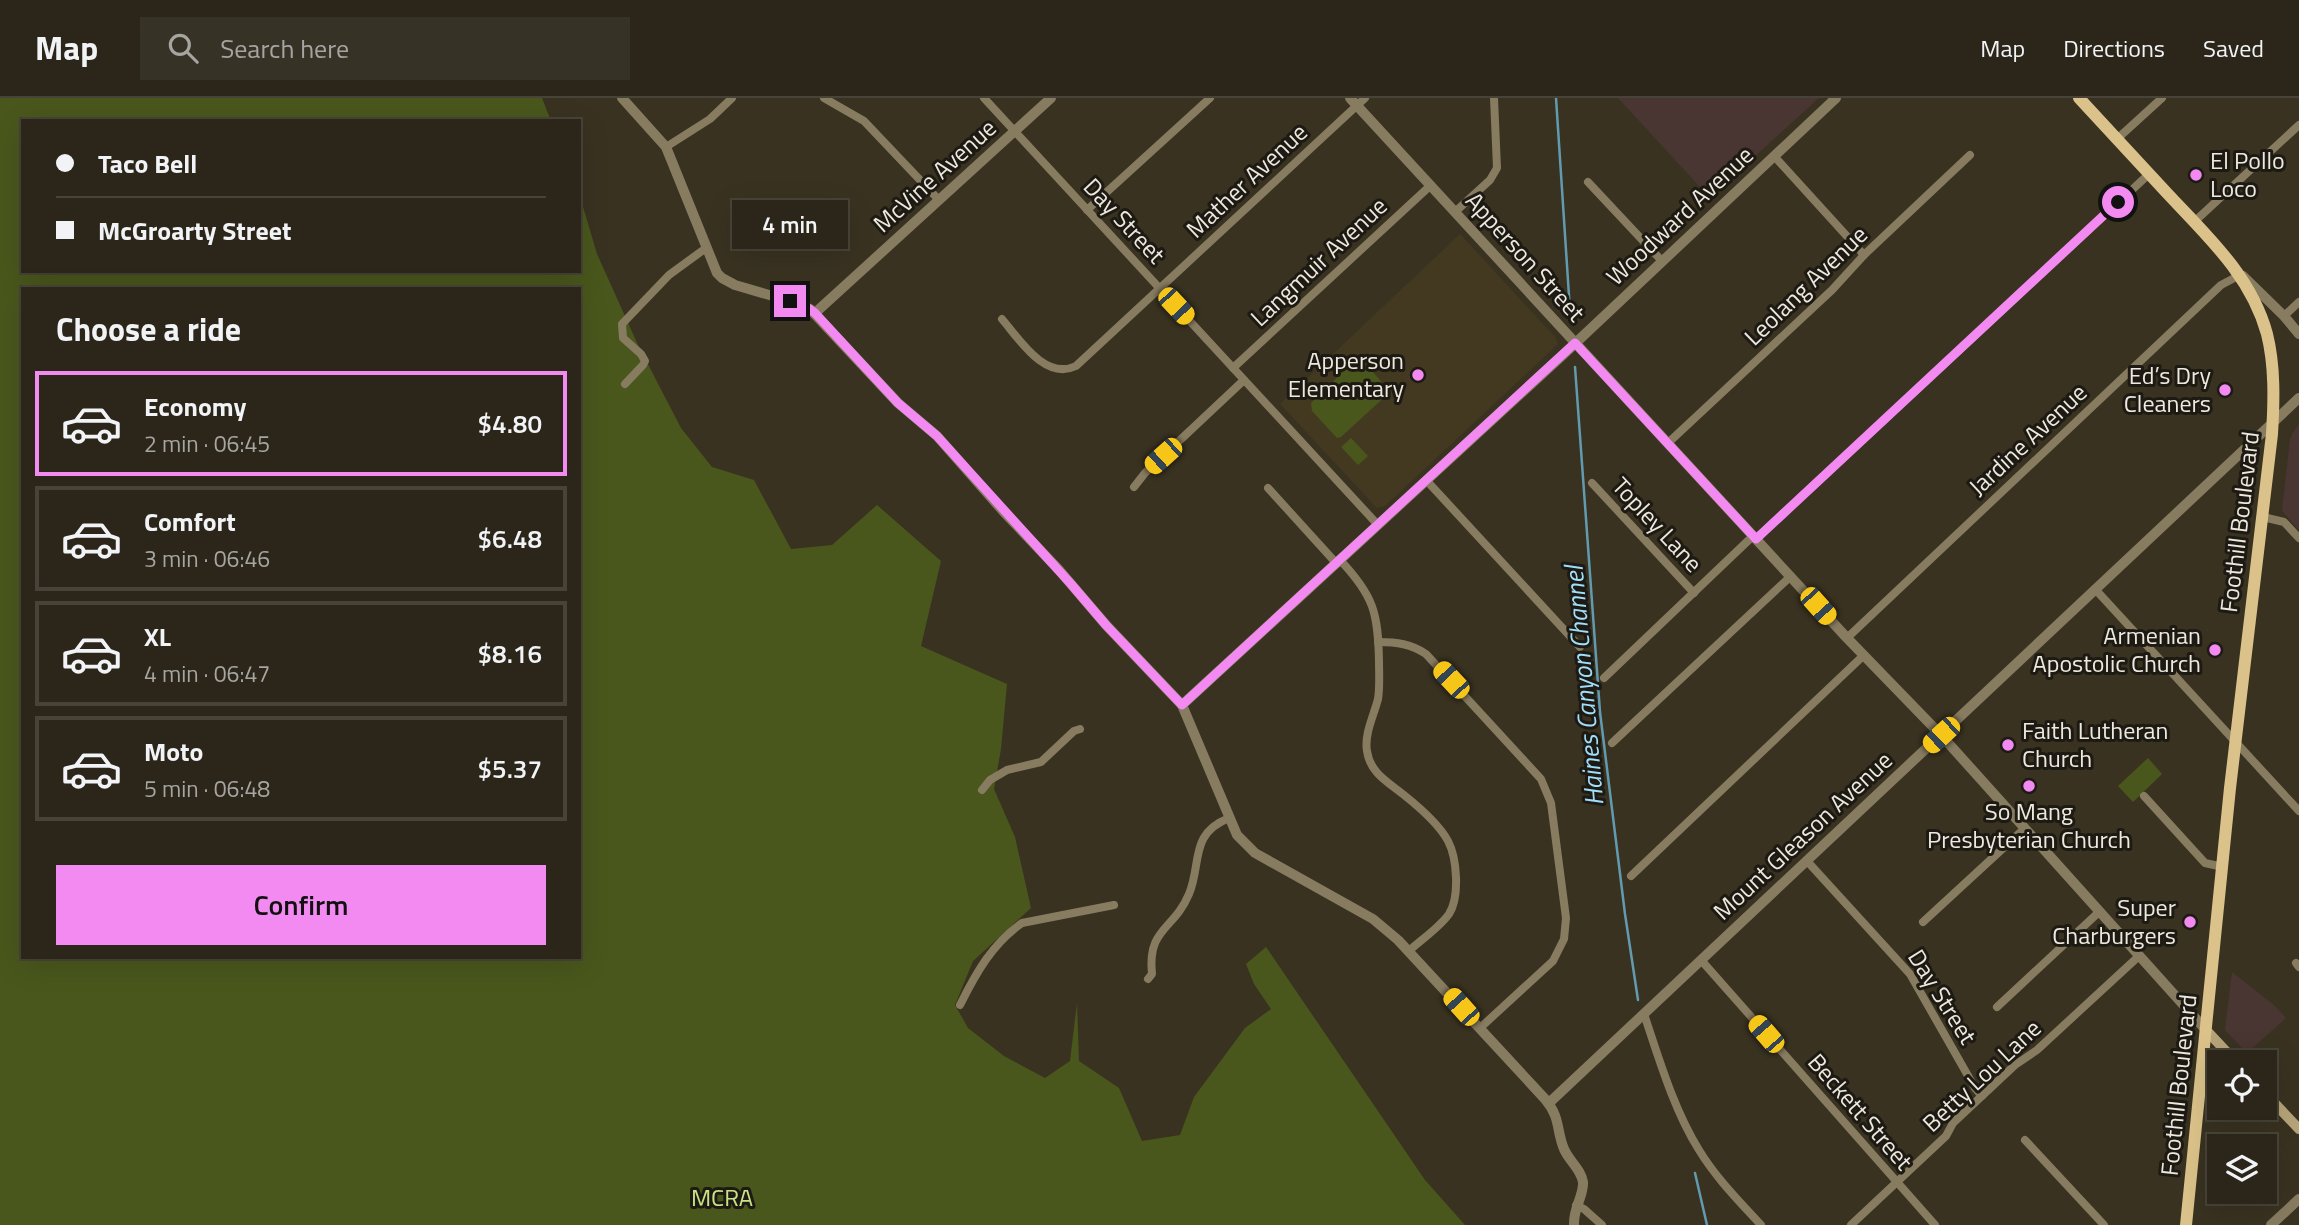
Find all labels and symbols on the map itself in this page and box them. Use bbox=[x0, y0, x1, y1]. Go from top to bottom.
street label: McVine Avenue bbox=[865, 110, 1004, 240]
street label: Mather Avenue bbox=[1178, 114, 1315, 246]
street label: Woodward Avenue bbox=[1598, 137, 1761, 293]
place label: El Pollo Loco bbox=[2210, 142, 2285, 206]
marker: El Pollo Loco bbox=[2188, 167, 2204, 183]
street label: Day Street bbox=[1075, 169, 1174, 272]
street label: Apperson Street bbox=[1458, 183, 1594, 330]
route start bbox=[2102, 186, 2134, 218]
street label: Langmuir Avenue bbox=[1242, 188, 1395, 334]
callout: 4 min bbox=[732, 200, 848, 248]
street label: Leolang Avenue bbox=[1736, 217, 1875, 354]
car bbox=[1154, 283, 1199, 329]
route end bbox=[774, 285, 806, 317]
place label: Apperson Elementary bbox=[1288, 342, 1404, 406]
place label: Ed’s Dry Cleaners bbox=[2124, 357, 2211, 421]
marker: Apperson Elementary bbox=[1410, 367, 1426, 383]
street label: Jardine Avenue bbox=[1960, 375, 2095, 504]
marker: Ed’s Dry Cleaners bbox=[2217, 382, 2233, 398]
street label: Foothill Boulevard bbox=[2210, 429, 2268, 614]
car bbox=[1141, 434, 1186, 478]
street label: Topley Lane bbox=[1604, 469, 1711, 580]
water label: Haines Canyon Channel bbox=[1553, 561, 1613, 808]
car bbox=[1797, 583, 1840, 629]
place label: Armenian Apostolic Church bbox=[2032, 617, 2201, 681]
marker: Armenian Apostolic Church bbox=[2207, 642, 2223, 658]
car bbox=[1429, 657, 1474, 703]
place label: Faith Lutheran Church bbox=[2022, 712, 2168, 776]
car bbox=[1919, 713, 1964, 757]
marker: Faith Lutheran Church bbox=[2000, 737, 2016, 753]
street label: Mount Gleason Avenue bbox=[1705, 742, 1900, 928]
marker: So Mang Presbyterian Church bbox=[2021, 778, 2037, 794]
place label: So Mang Presbyterian Church bbox=[1927, 793, 2131, 857]
place label: Super Charburgers bbox=[2052, 889, 2176, 953]
marker: Super Charburgers bbox=[2182, 914, 2198, 930]
street label: Day Street bbox=[1899, 942, 1987, 1051]
car bbox=[1440, 984, 1483, 1030]
street label: Foothill Boulevard bbox=[2151, 992, 2205, 1177]
car bbox=[1745, 1011, 1788, 1057]
street label: Betty Lou Lane bbox=[1914, 1011, 2049, 1140]
street label: Beckett Street bbox=[1800, 1045, 1922, 1178]
park label: MCRA bbox=[691, 1179, 753, 1215]

